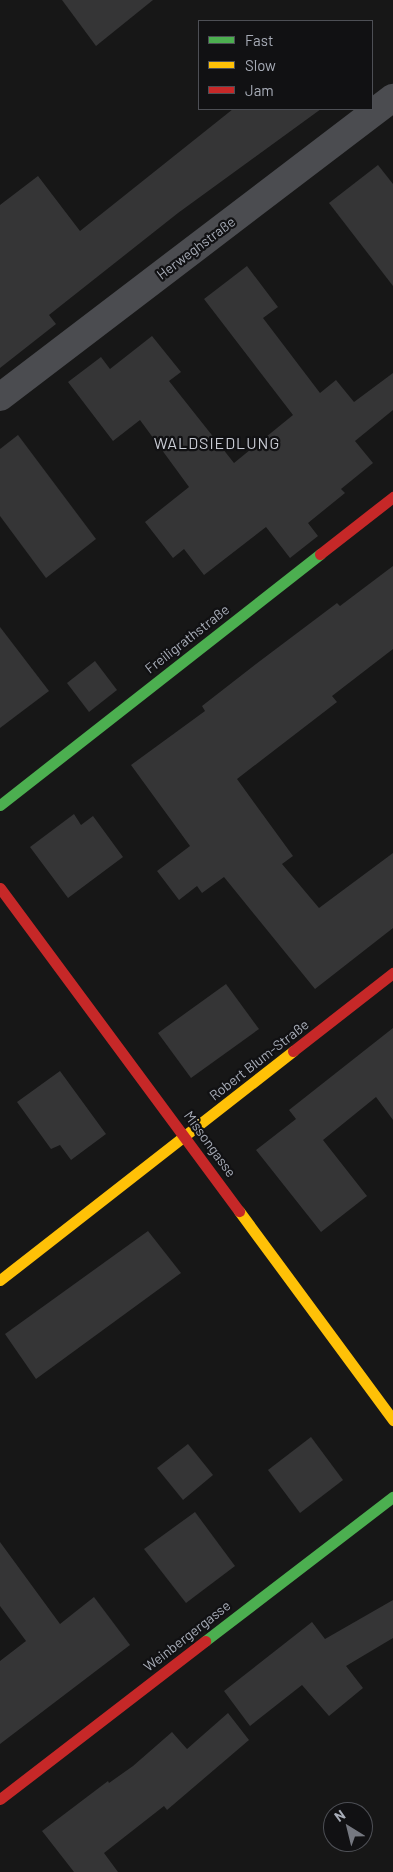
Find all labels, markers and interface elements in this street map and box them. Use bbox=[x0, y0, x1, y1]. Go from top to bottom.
legend bbox=[198, 20, 373, 110]
text: Fast bbox=[245, 31, 273, 49]
text: Slow bbox=[245, 56, 276, 74]
text: Jam bbox=[245, 81, 274, 99]
street label: Herweghstraße bbox=[154, 213, 238, 283]
district label: WALDSIEDLUNG bbox=[152, 433, 282, 453]
street label: Freiligrathstraße bbox=[142, 601, 232, 677]
street label: Robert Blum-Straße bbox=[206, 1016, 312, 1104]
street label: Missongasse bbox=[180, 1108, 240, 1180]
street label: Weinbergergasse bbox=[140, 1597, 234, 1675]
north arrow bbox=[323, 1802, 373, 1852]
text: N bbox=[331, 1806, 348, 1825]

